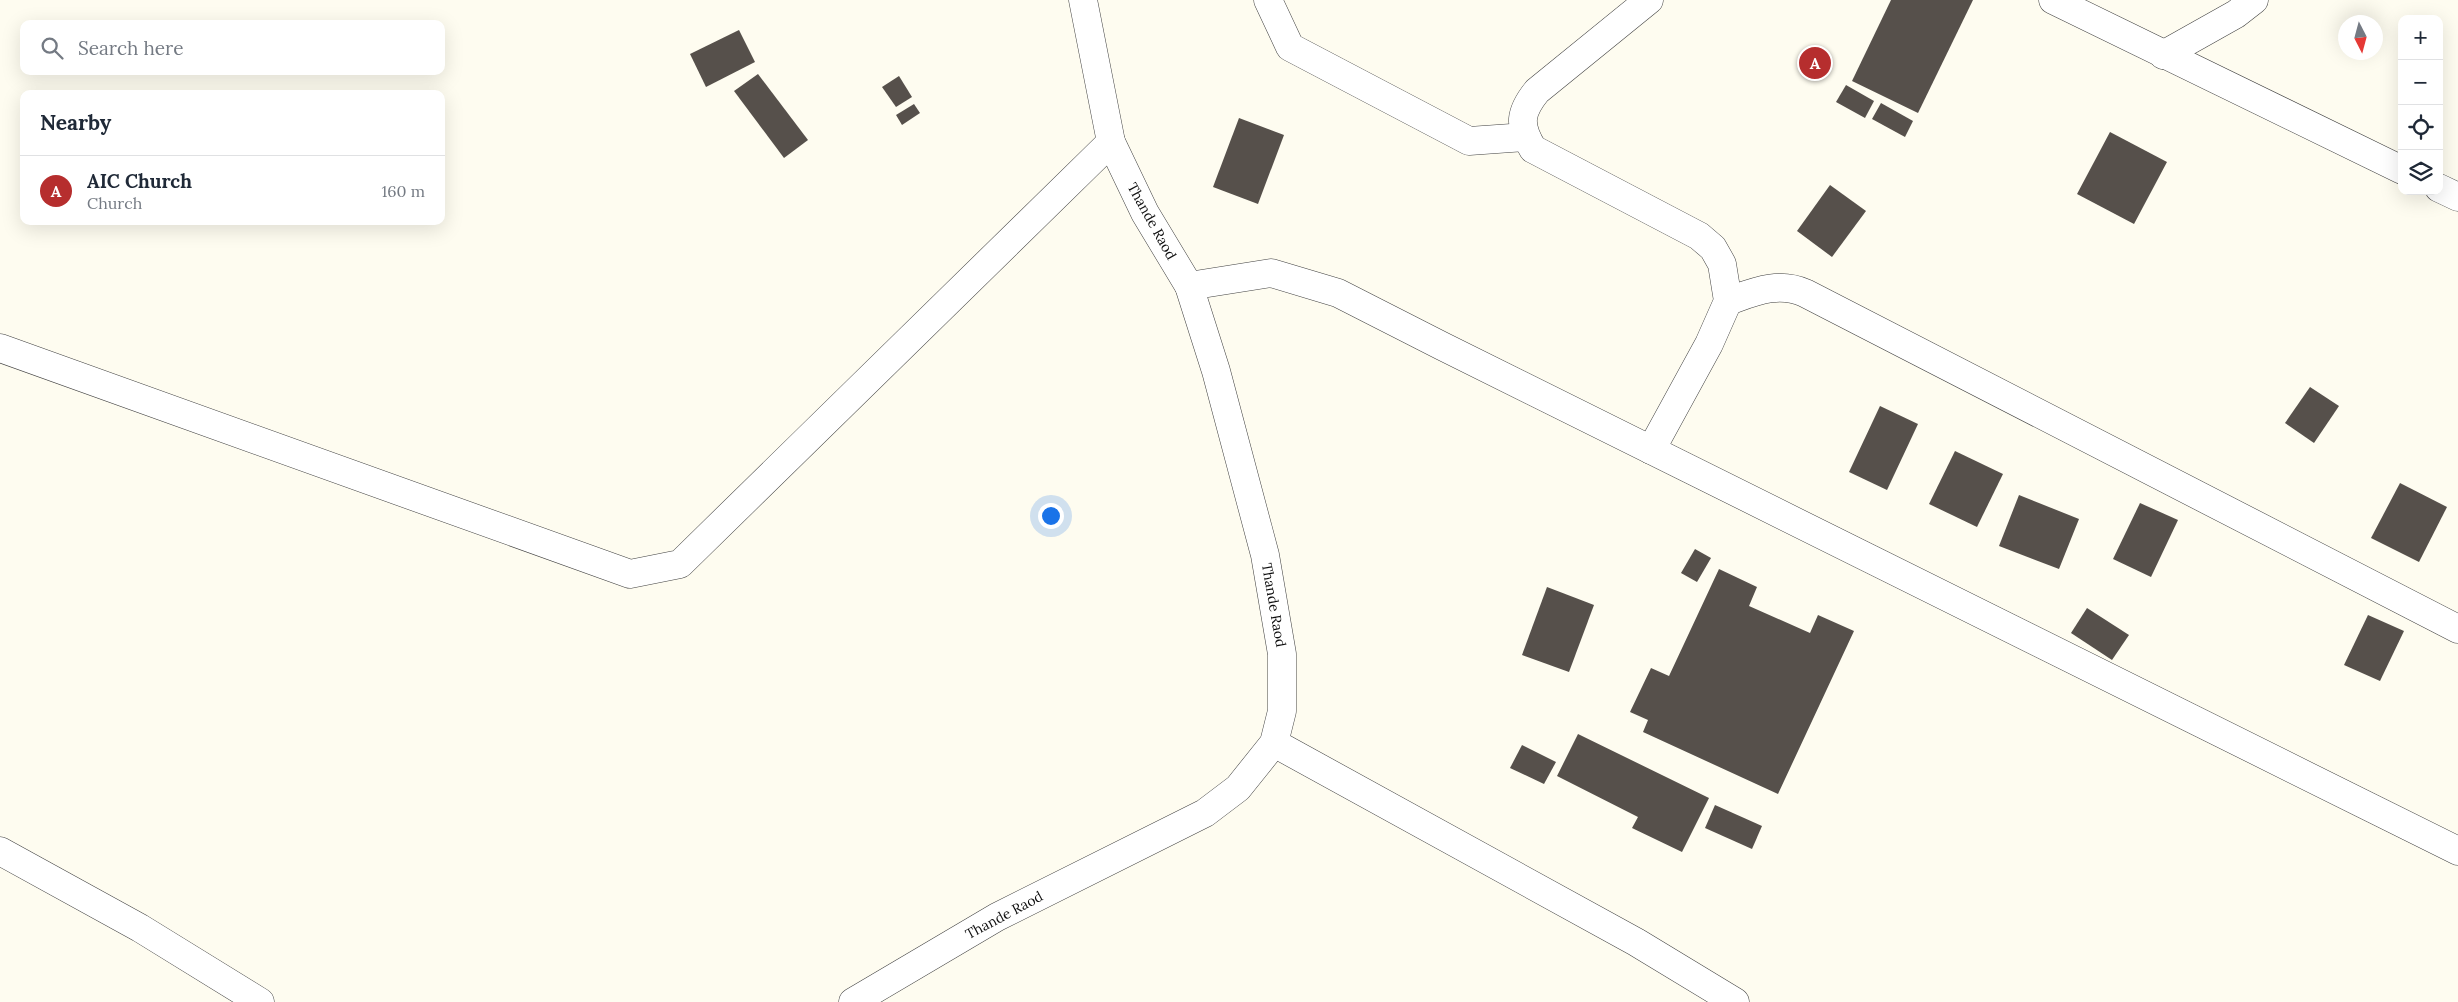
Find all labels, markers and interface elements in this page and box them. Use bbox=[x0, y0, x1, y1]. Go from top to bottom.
north arrow bbox=[2338, 15, 2383, 60]
map controls bbox=[2398, 15, 2443, 195]
button: + bbox=[2398, 15, 2443, 60]
search box bbox=[20, 20, 445, 75]
icon: search bbox=[38, 34, 66, 62]
text: Search here bbox=[78, 36, 184, 60]
pin: A bbox=[1799, 44, 1831, 82]
button: − bbox=[2398, 60, 2443, 105]
button: locate bbox=[2398, 105, 2443, 150]
text: Nearby bbox=[40, 109, 111, 136]
button: layers bbox=[2398, 150, 2443, 195]
text: AIC Church bbox=[87, 169, 192, 193]
street label: Thande Raod bbox=[1123, 179, 1181, 263]
text: A bbox=[51, 181, 61, 201]
text: 160 m bbox=[381, 181, 425, 201]
text: Church bbox=[87, 193, 142, 213]
your location bbox=[1038, 503, 1064, 529]
street label: Thande Raod bbox=[1258, 561, 1290, 649]
street label: Thande Raod bbox=[962, 887, 1046, 943]

